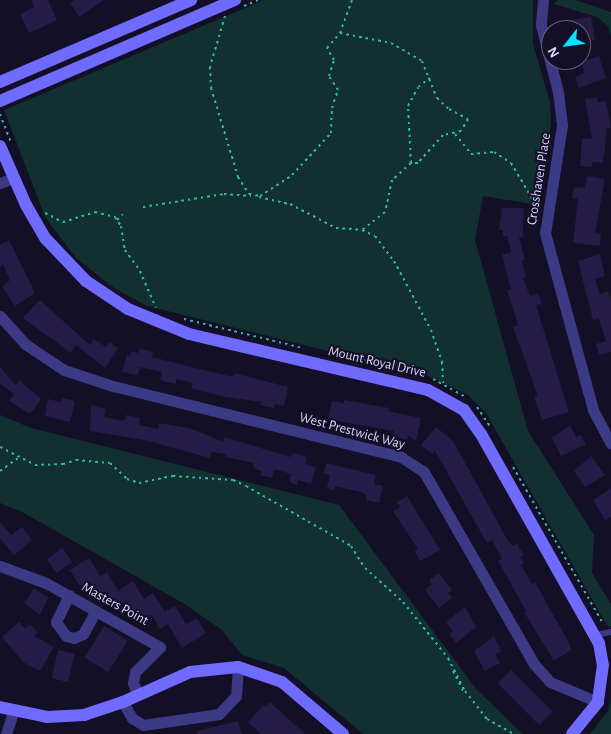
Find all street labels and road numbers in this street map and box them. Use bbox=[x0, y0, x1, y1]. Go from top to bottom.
street label: Crosshaven Place bbox=[523, 132, 555, 226]
street label: Mount Royal Drive bbox=[327, 343, 427, 381]
street label: West Prestwick Way bbox=[297, 409, 407, 453]
street label: Masters Point bbox=[79, 579, 151, 629]

